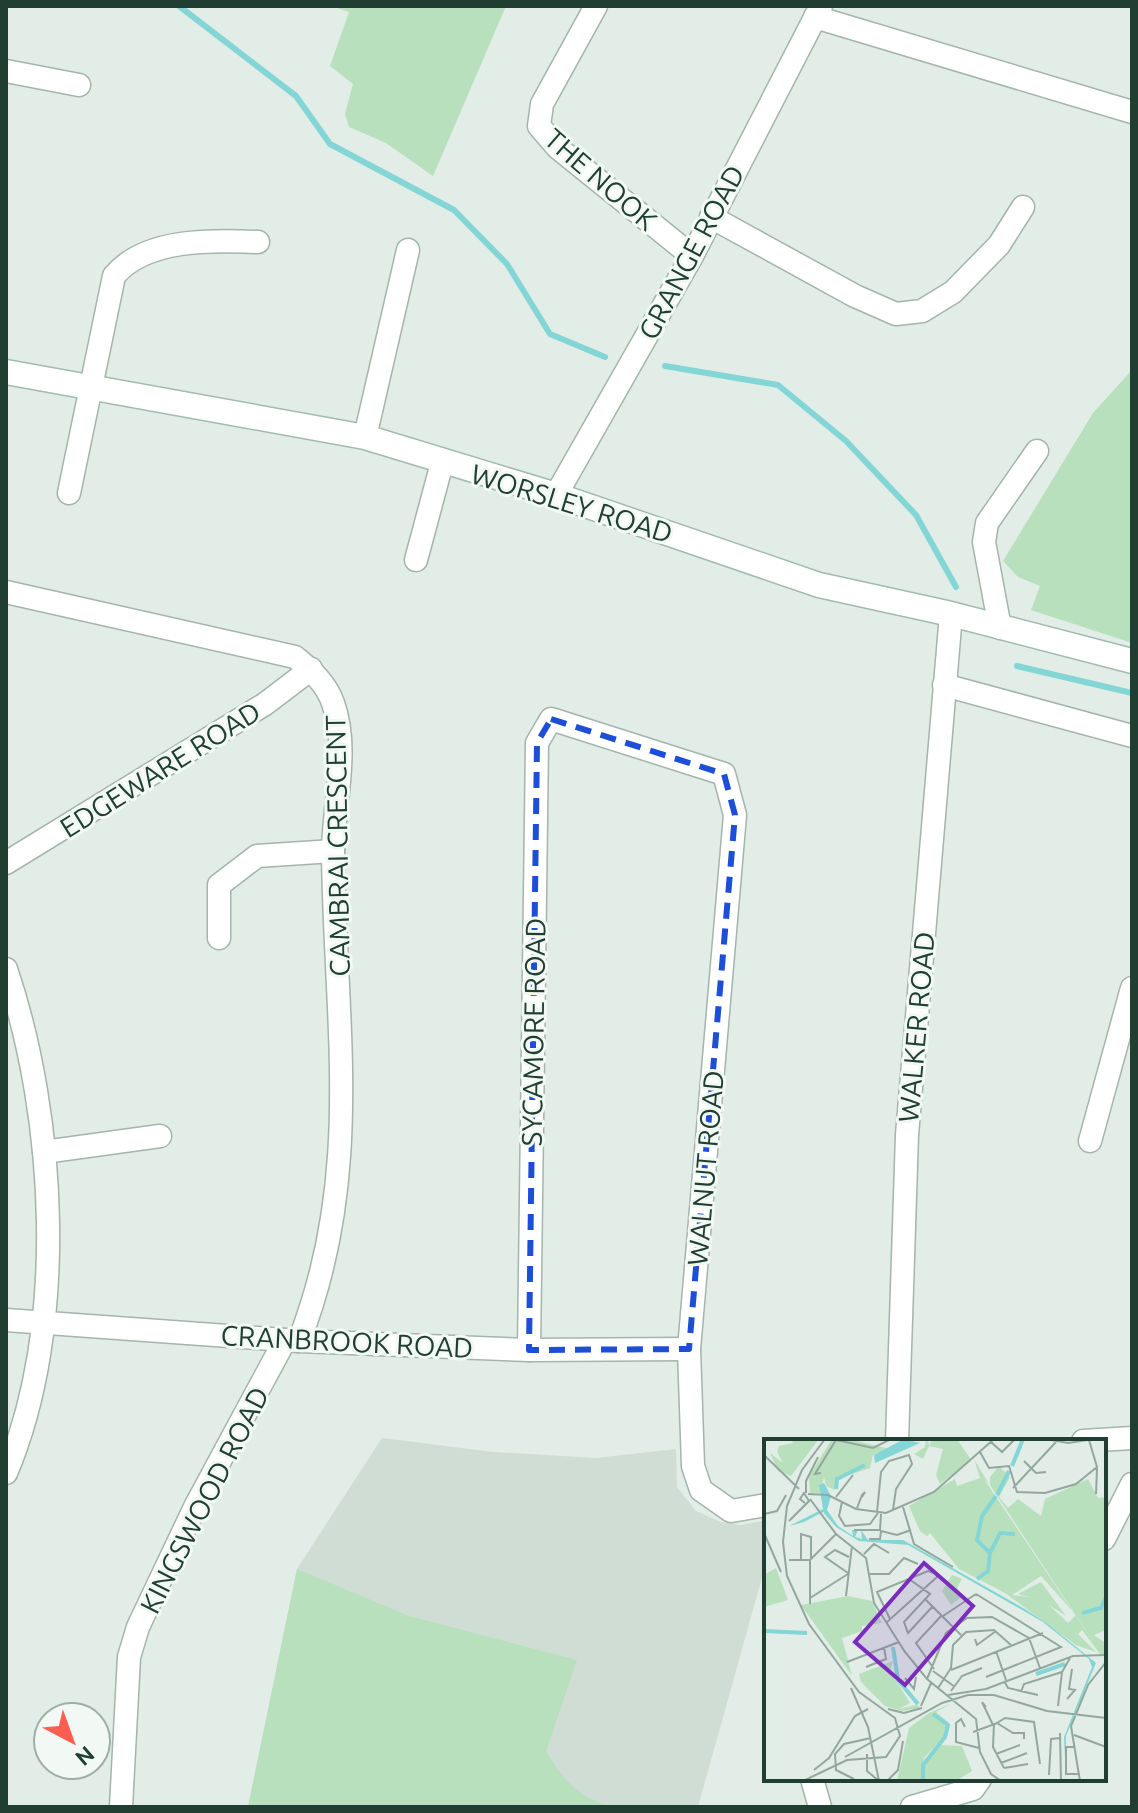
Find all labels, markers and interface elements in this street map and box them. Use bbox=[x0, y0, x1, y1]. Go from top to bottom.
street label: THE NOOK bbox=[539, 122, 663, 236]
street label: GRANGE ROAD bbox=[632, 160, 750, 344]
street label: WORSLEY ROAD bbox=[467, 458, 677, 548]
street label: EDGEWARE ROAD bbox=[54, 695, 266, 843]
street label: CAMBRAI CRESCENT bbox=[319, 715, 355, 977]
street label: SYCAMORE ROAD bbox=[516, 918, 550, 1146]
street label: WALKER ROAD bbox=[892, 930, 940, 1124]
street label: WALNUT ROAD bbox=[681, 1069, 729, 1267]
street label: CRANBROOK ROAD bbox=[220, 1319, 474, 1363]
street label: KINGSWOOD ROAD bbox=[134, 1382, 274, 1618]
inset map bbox=[764, 1439, 1106, 1781]
north arrow bbox=[32, 1701, 112, 1781]
text: N bbox=[71, 1742, 100, 1771]

